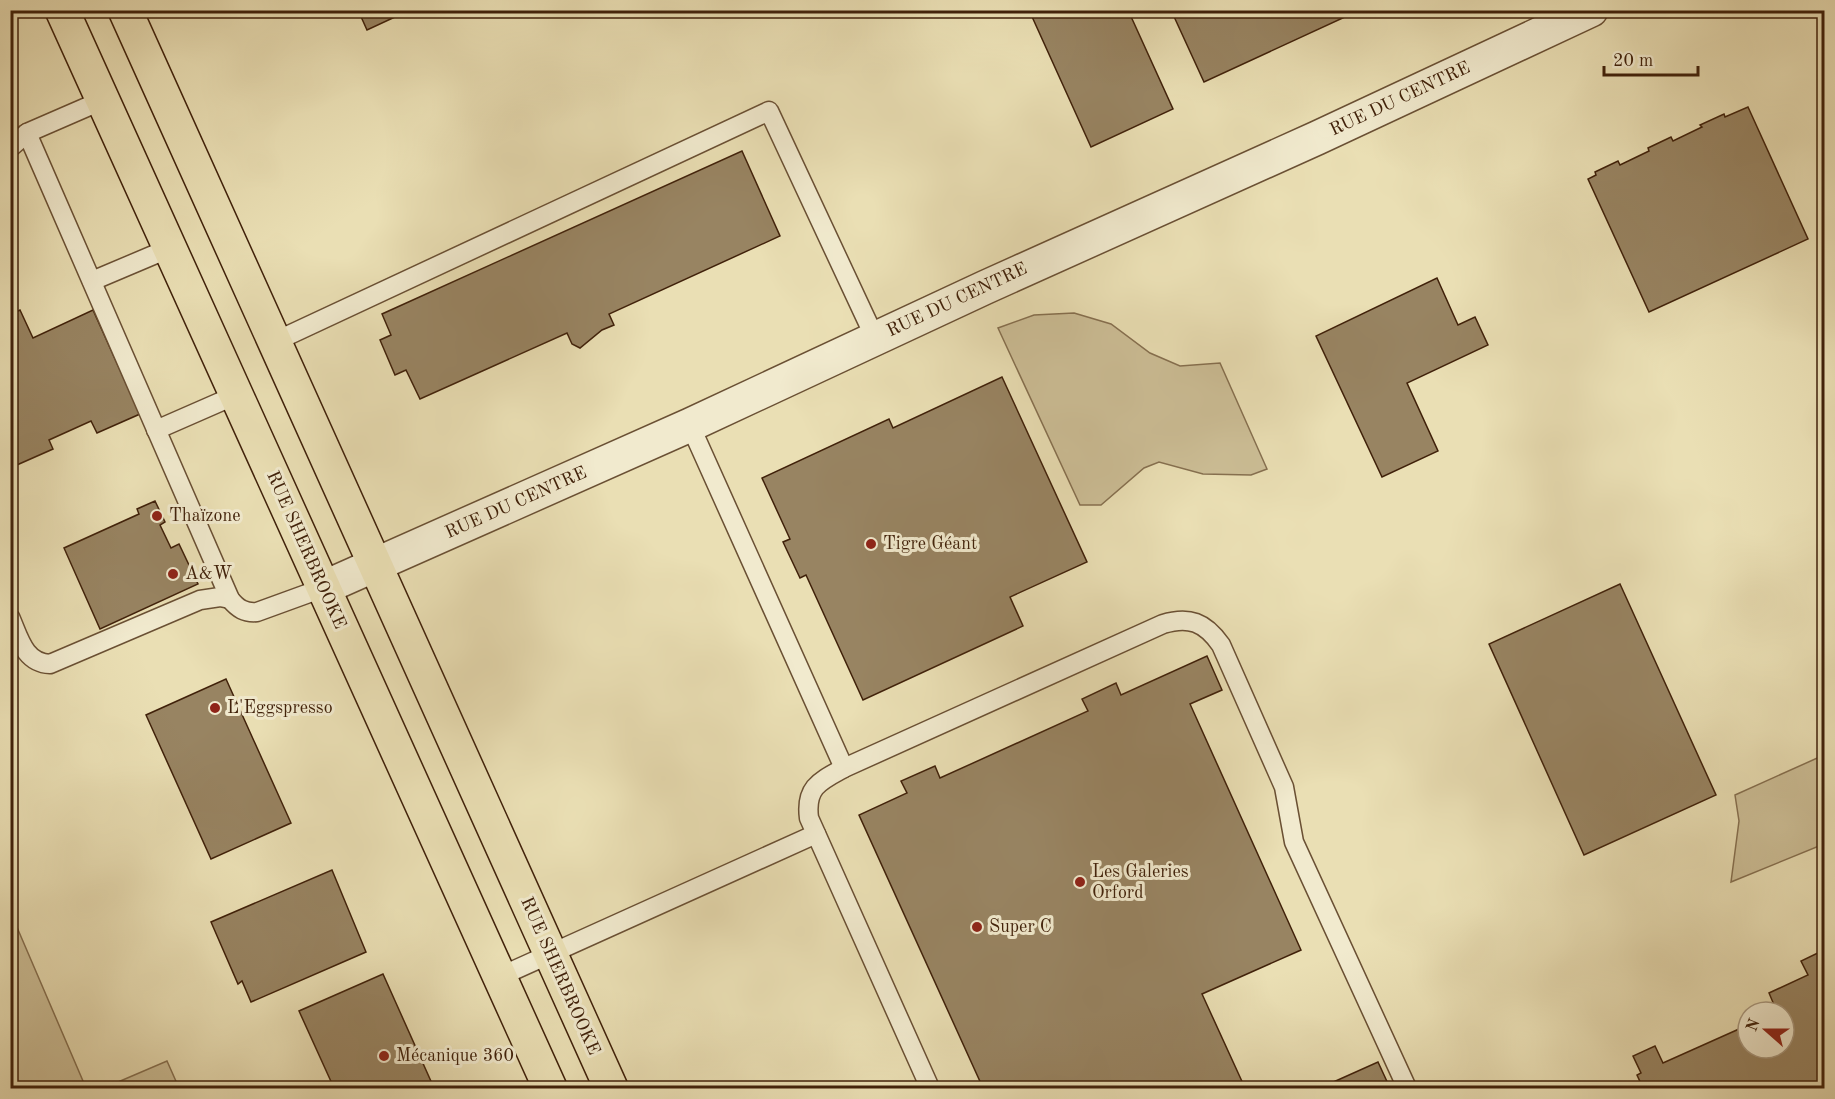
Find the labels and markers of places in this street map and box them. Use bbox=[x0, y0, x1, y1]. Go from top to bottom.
place label: Thaïzone bbox=[169, 507, 240, 525]
marker: Thaïzone bbox=[150, 509, 164, 523]
place label: Tigre Géant bbox=[883, 535, 977, 553]
marker: Tigre Géant bbox=[864, 537, 878, 551]
place label: A&W bbox=[185, 565, 232, 583]
marker: A&W bbox=[166, 567, 180, 581]
place label: L'Eggspresso bbox=[227, 699, 333, 717]
marker: L'Eggspresso bbox=[208, 701, 222, 715]
place label: Les Galeries Orford bbox=[1092, 863, 1189, 902]
marker: Les Galeries Orford bbox=[1073, 875, 1087, 889]
place label: Super C bbox=[989, 918, 1052, 936]
marker: Super C bbox=[970, 920, 984, 934]
place label: Mécanique 360 bbox=[396, 1047, 514, 1065]
marker: Mécanique 360 bbox=[377, 1049, 391, 1063]

